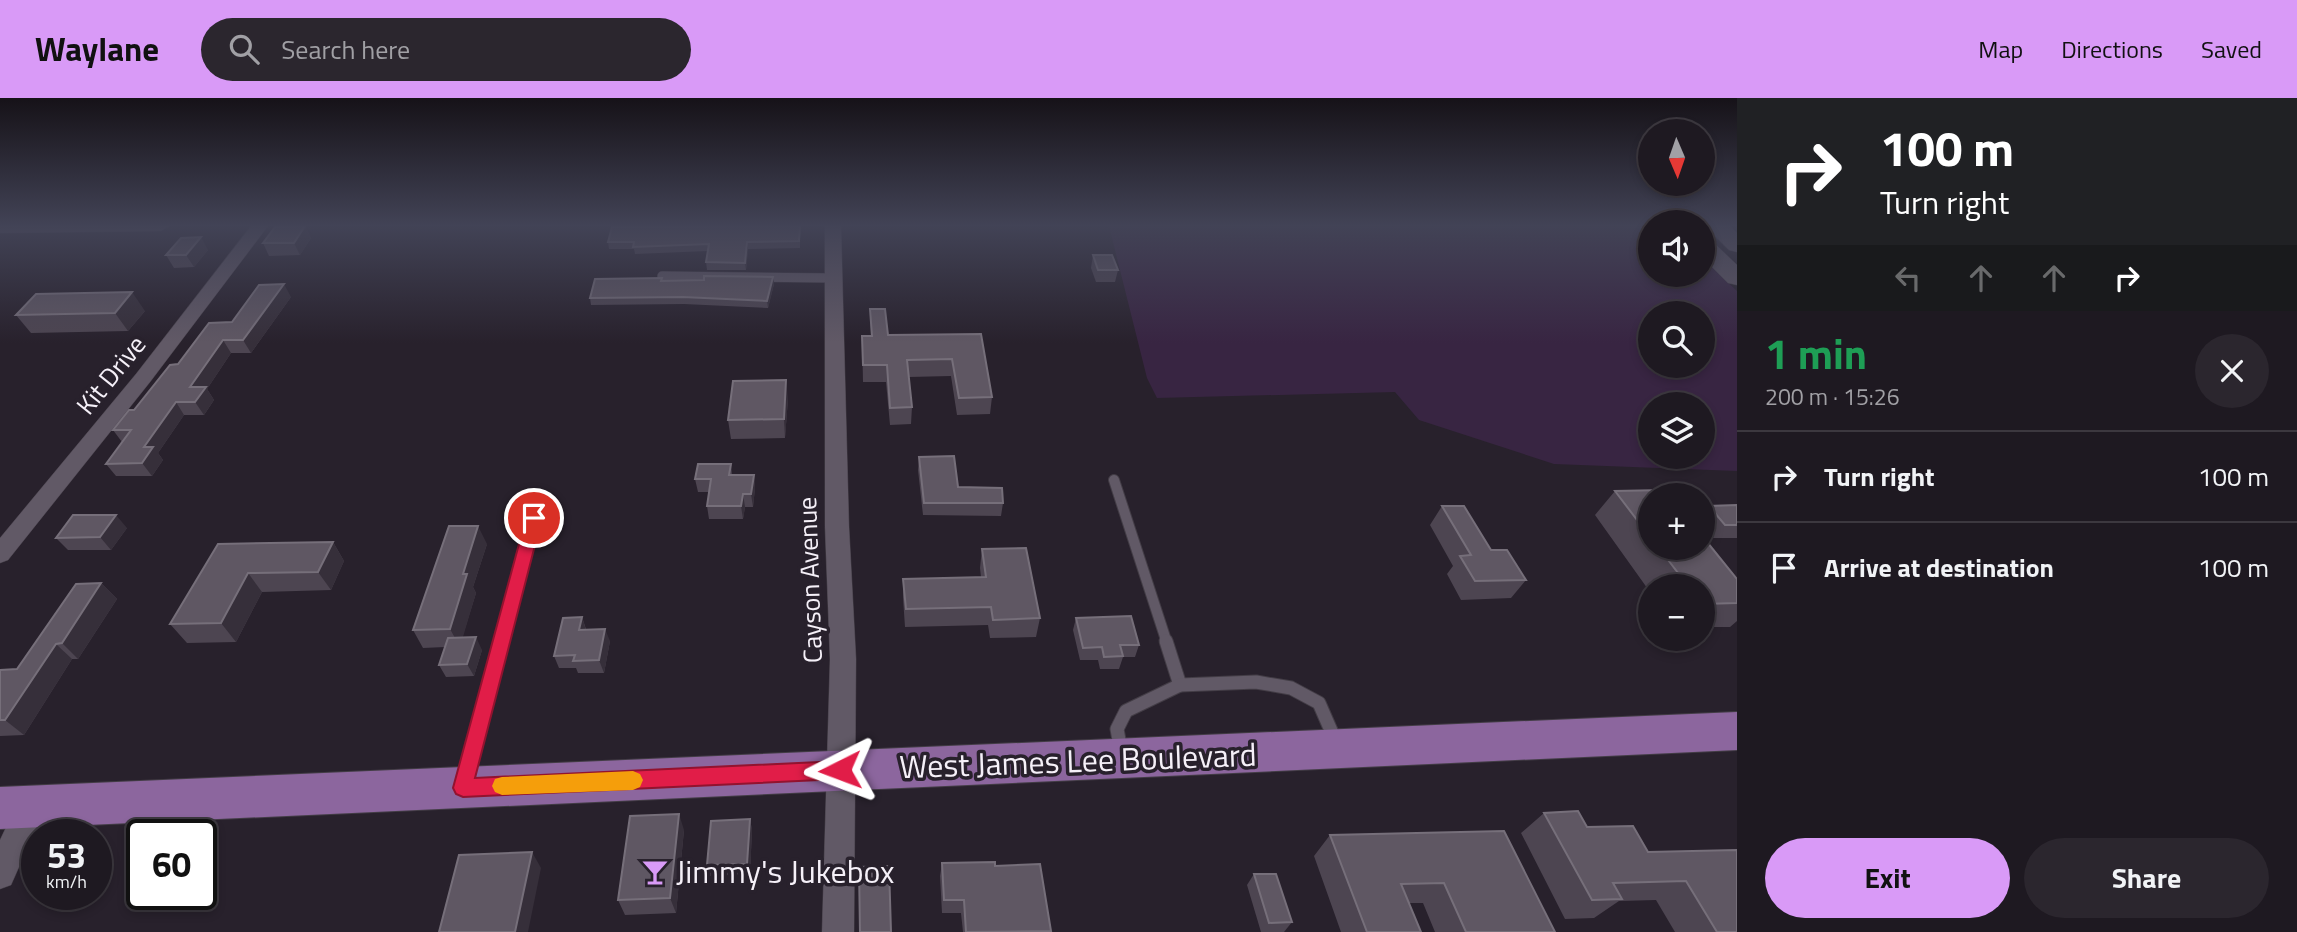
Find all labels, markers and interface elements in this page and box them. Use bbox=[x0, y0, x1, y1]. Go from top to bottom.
search box bbox=[201, 18, 691, 81]
text: Waylane bbox=[35, 24, 159, 74]
icon: search bbox=[225, 30, 263, 68]
text: Search here bbox=[281, 30, 410, 69]
text: Map bbox=[1978, 31, 2023, 67]
text: Directions bbox=[2061, 31, 2163, 67]
text: Saved bbox=[2201, 31, 2262, 67]
text: 100 m bbox=[1880, 110, 2014, 185]
north arrow bbox=[1638, 119, 1715, 196]
map controls bbox=[1638, 119, 1715, 651]
icon: right bbox=[1765, 126, 1856, 217]
text: Turn right bbox=[1880, 178, 2009, 226]
button: sound bbox=[1638, 210, 1715, 287]
icon: left bbox=[1889, 259, 1927, 297]
icon: ahead bbox=[1962, 259, 2000, 297]
icon: ahead bbox=[2035, 259, 2073, 297]
icon: right bbox=[2108, 259, 2146, 297]
button: search bbox=[1638, 301, 1715, 378]
text: 1 min bbox=[1765, 321, 1867, 385]
street label: Kit Drive bbox=[66, 327, 155, 423]
button: close bbox=[2195, 334, 2269, 408]
text: 200 m · 15:26 bbox=[1765, 379, 1900, 414]
button: layers bbox=[1638, 392, 1715, 469]
text: Turn right bbox=[1824, 457, 1935, 496]
text: 100 m bbox=[2198, 457, 2269, 496]
icon: right bbox=[1765, 458, 1803, 496]
button: + bbox=[1638, 483, 1715, 560]
pin bbox=[504, 488, 564, 548]
street label: Cayson Avenue bbox=[787, 496, 832, 664]
icon: arrive bbox=[515, 499, 553, 537]
text: Arrive at destination bbox=[1824, 548, 2054, 587]
text: 100 m bbox=[2198, 548, 2269, 587]
icon: arrive bbox=[1765, 549, 1803, 587]
button: − bbox=[1638, 574, 1715, 651]
street label: West James Lee Boulevard bbox=[899, 730, 1257, 790]
position arrow bbox=[803, 733, 877, 807]
speed limit sign: 60 bbox=[126, 819, 217, 910]
text: 53 bbox=[47, 828, 86, 882]
button: Exit bbox=[1765, 838, 2010, 918]
button: Share bbox=[2024, 838, 2269, 918]
place label: Jimmy's Jukebox bbox=[676, 847, 895, 895]
bar icon: Jimmy's Jukebox bbox=[640, 857, 670, 887]
text: km/h bbox=[46, 868, 87, 895]

